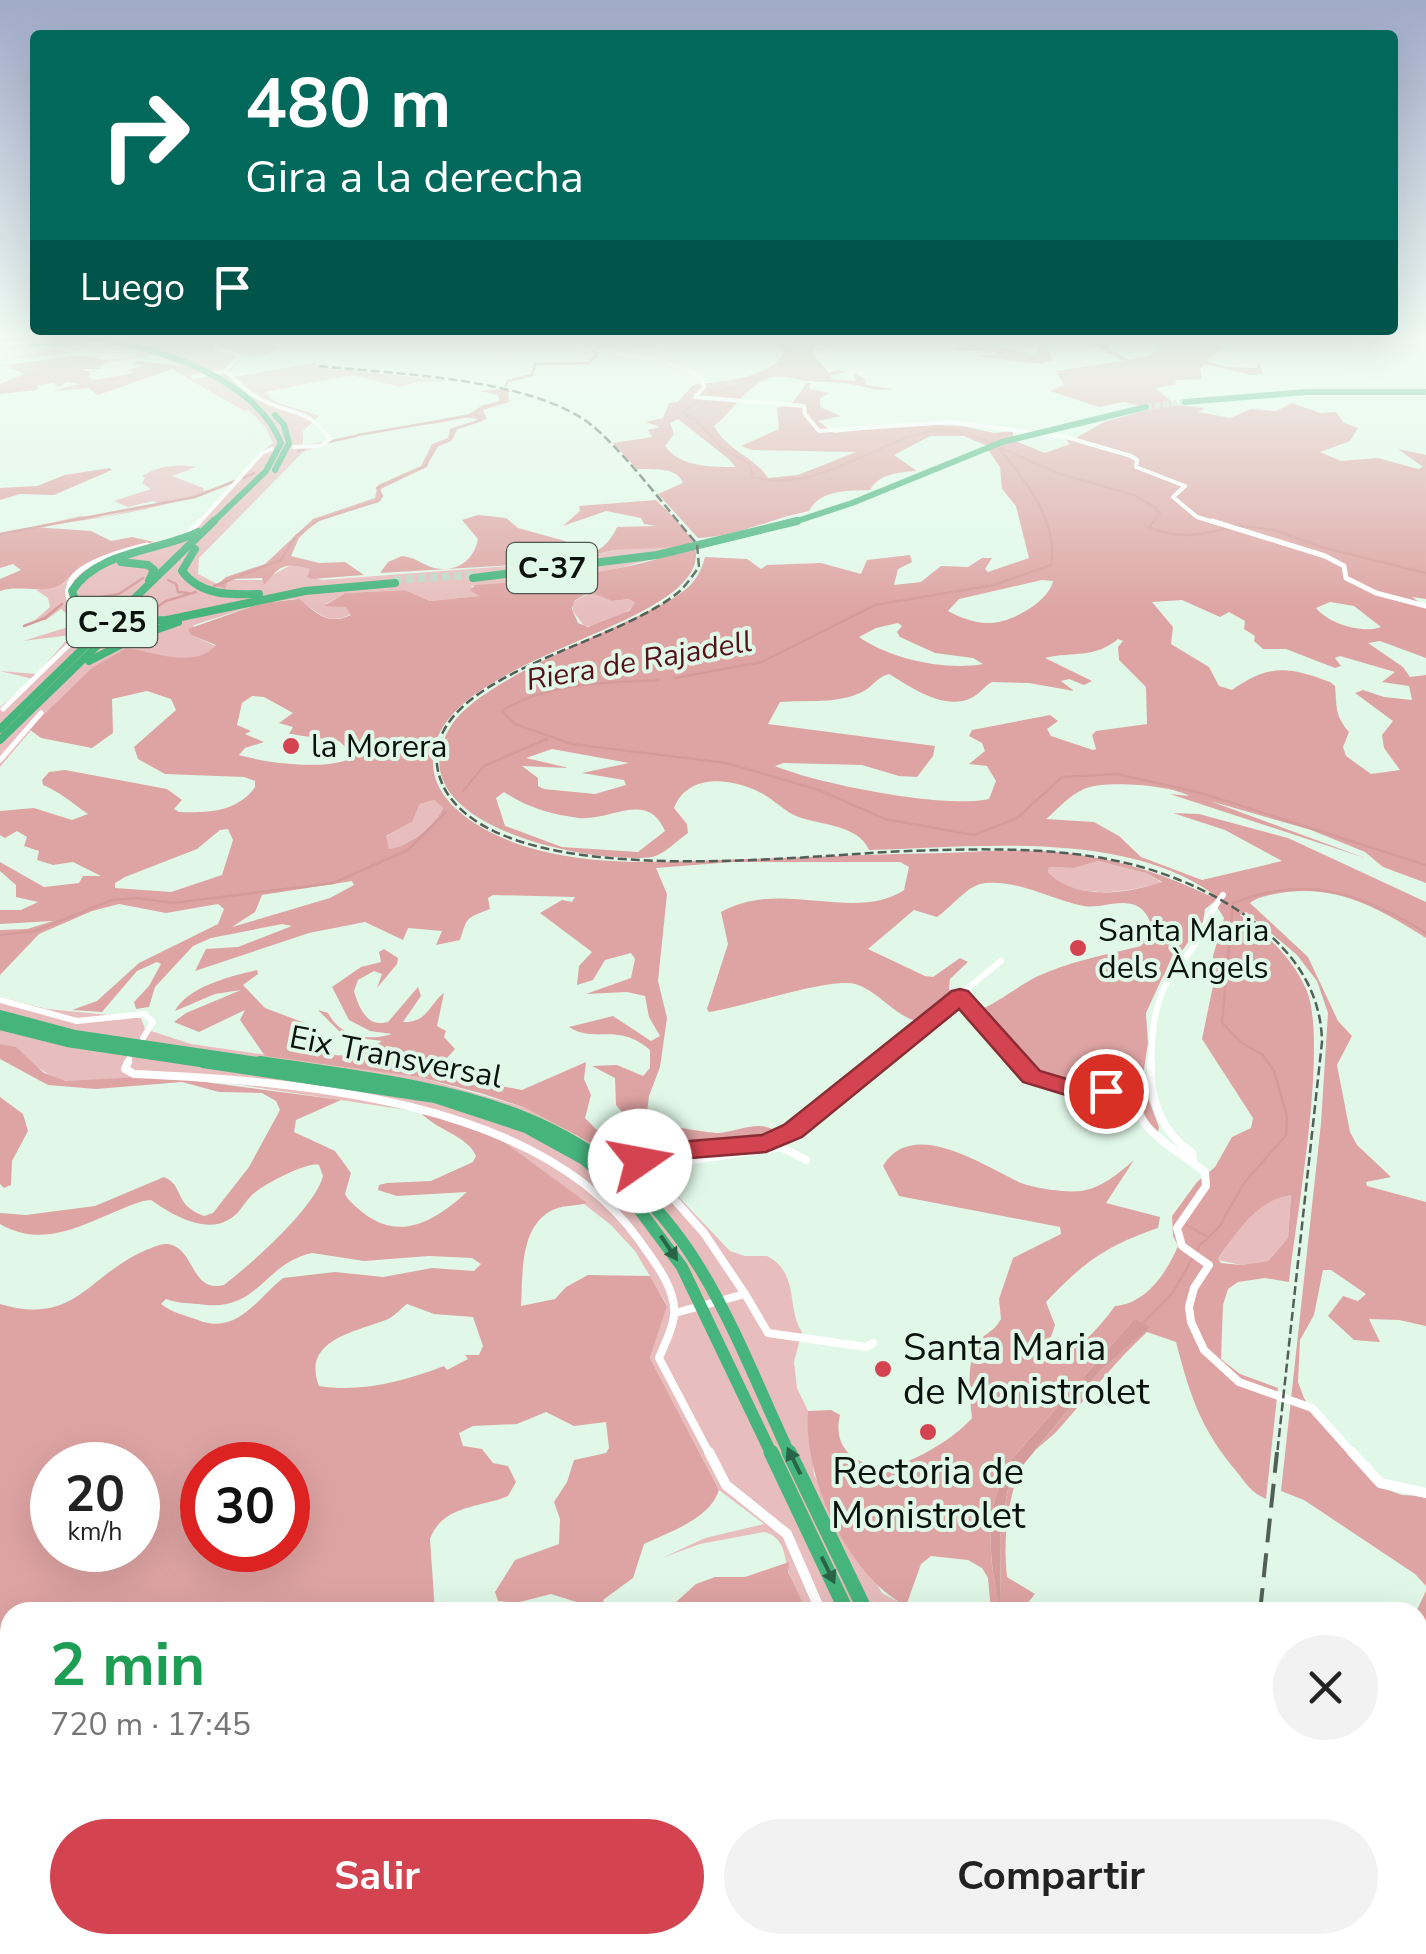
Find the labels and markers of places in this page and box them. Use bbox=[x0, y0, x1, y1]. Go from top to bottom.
place label: la Morera bbox=[311, 725, 447, 768]
marker: la Morera bbox=[280, 735, 302, 757]
place label: Santa Maria dels Àngels bbox=[1098, 909, 1269, 989]
marker: Santa Maria dels Àngels bbox=[1067, 937, 1089, 959]
pin bbox=[1064, 1049, 1149, 1134]
place label: Santa Maria de Monistrolet bbox=[903, 1322, 1150, 1417]
marker: Santa Maria de Monistrolet bbox=[872, 1358, 894, 1380]
marker: Rectoria de Monistrolet bbox=[917, 1421, 939, 1443]
place label: Rectoria de Monistrolet bbox=[831, 1446, 1026, 1541]

